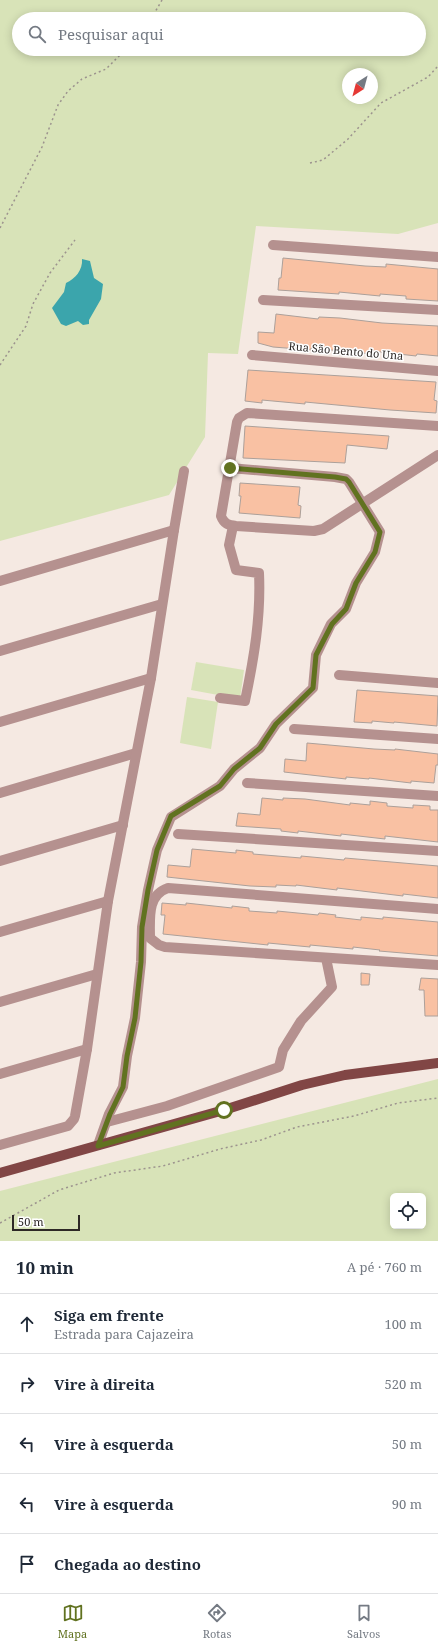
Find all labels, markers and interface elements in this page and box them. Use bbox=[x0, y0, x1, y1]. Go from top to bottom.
search box bbox=[12, 12, 426, 56]
icon: search bbox=[26, 23, 48, 45]
text: Pesquisar aqui bbox=[58, 24, 164, 44]
north arrow bbox=[342, 68, 378, 104]
street label: Rua São Bento do Una bbox=[288, 338, 404, 363]
route end bbox=[221, 459, 239, 477]
route start bbox=[215, 1101, 233, 1119]
map controls bbox=[390, 1193, 426, 1229]
button: locate bbox=[390, 1193, 426, 1229]
scale bar bbox=[12, 1213, 80, 1232]
text: 50 m bbox=[18, 1214, 44, 1229]
text: 10 min bbox=[16, 1256, 74, 1279]
text: A pé · 760 m bbox=[347, 1258, 422, 1276]
text: Siga em frente bbox=[54, 1305, 164, 1325]
icon: ahead bbox=[16, 1313, 38, 1335]
text: 100 m bbox=[385, 1315, 422, 1333]
text: Estrada para Cajazeira bbox=[54, 1325, 194, 1343]
icon: right bbox=[16, 1373, 38, 1395]
text: Vire à direita bbox=[54, 1374, 155, 1394]
text: 520 m bbox=[385, 1375, 422, 1393]
icon: left bbox=[16, 1433, 38, 1455]
text: Vire à esquerda bbox=[54, 1434, 174, 1454]
text: 50 m bbox=[392, 1435, 422, 1453]
icon: left bbox=[16, 1493, 38, 1515]
text: Vire à esquerda bbox=[54, 1494, 174, 1514]
text: 90 m bbox=[392, 1495, 422, 1513]
icon: arrive bbox=[16, 1553, 38, 1575]
text: Chegada ao destino bbox=[54, 1554, 201, 1574]
tab: Mapa bbox=[58, 1602, 87, 1641]
tab: Rotas bbox=[203, 1602, 231, 1641]
tab: Salvos bbox=[347, 1602, 380, 1641]

